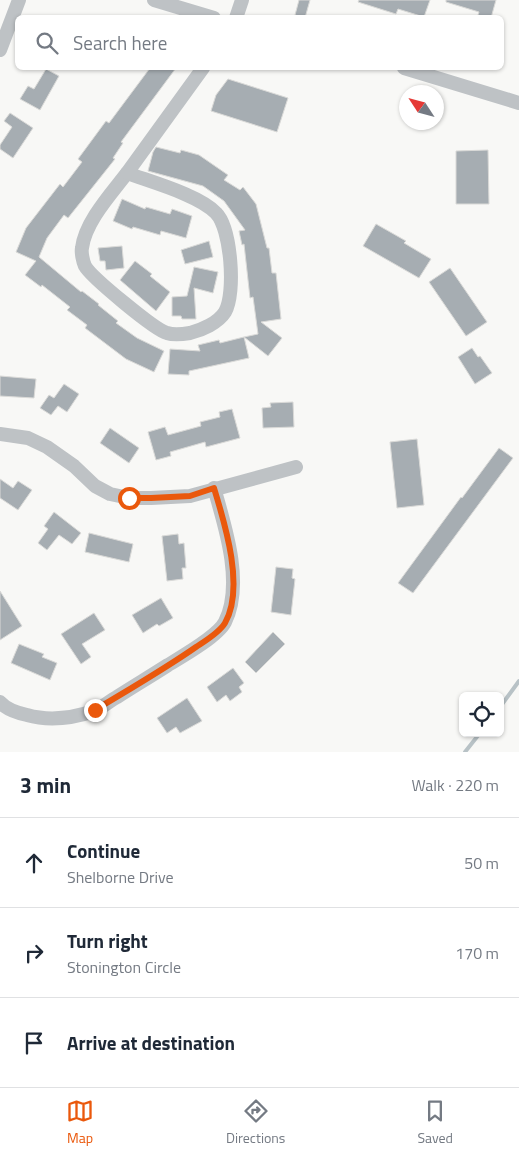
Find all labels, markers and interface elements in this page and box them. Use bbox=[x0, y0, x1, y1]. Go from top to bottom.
search box bbox=[15, 15, 504, 70]
text: Search here bbox=[73, 28, 167, 57]
icon: search bbox=[33, 29, 61, 57]
north arrow bbox=[399, 85, 444, 130]
route start bbox=[118, 487, 141, 510]
map controls bbox=[459, 692, 504, 737]
button: locate bbox=[459, 692, 504, 737]
route end bbox=[84, 699, 107, 722]
text: 3 min bbox=[20, 769, 71, 801]
text: Walk · 220 m bbox=[411, 773, 499, 797]
text: Continue bbox=[67, 836, 140, 865]
icon: ahead bbox=[20, 849, 48, 877]
text: 50 m bbox=[464, 851, 499, 875]
text: Shelborne Drive bbox=[67, 865, 174, 889]
text: Turn right bbox=[67, 926, 148, 955]
icon: right bbox=[20, 939, 48, 967]
text: 170 m bbox=[455, 941, 499, 965]
text: Stonington Circle bbox=[67, 955, 181, 979]
text: Arrive at destination bbox=[67, 1028, 235, 1057]
icon: arrive bbox=[20, 1029, 48, 1057]
tab: Map bbox=[66, 1097, 94, 1148]
tab: Directions bbox=[226, 1097, 285, 1148]
tab: Saved bbox=[417, 1097, 453, 1148]

